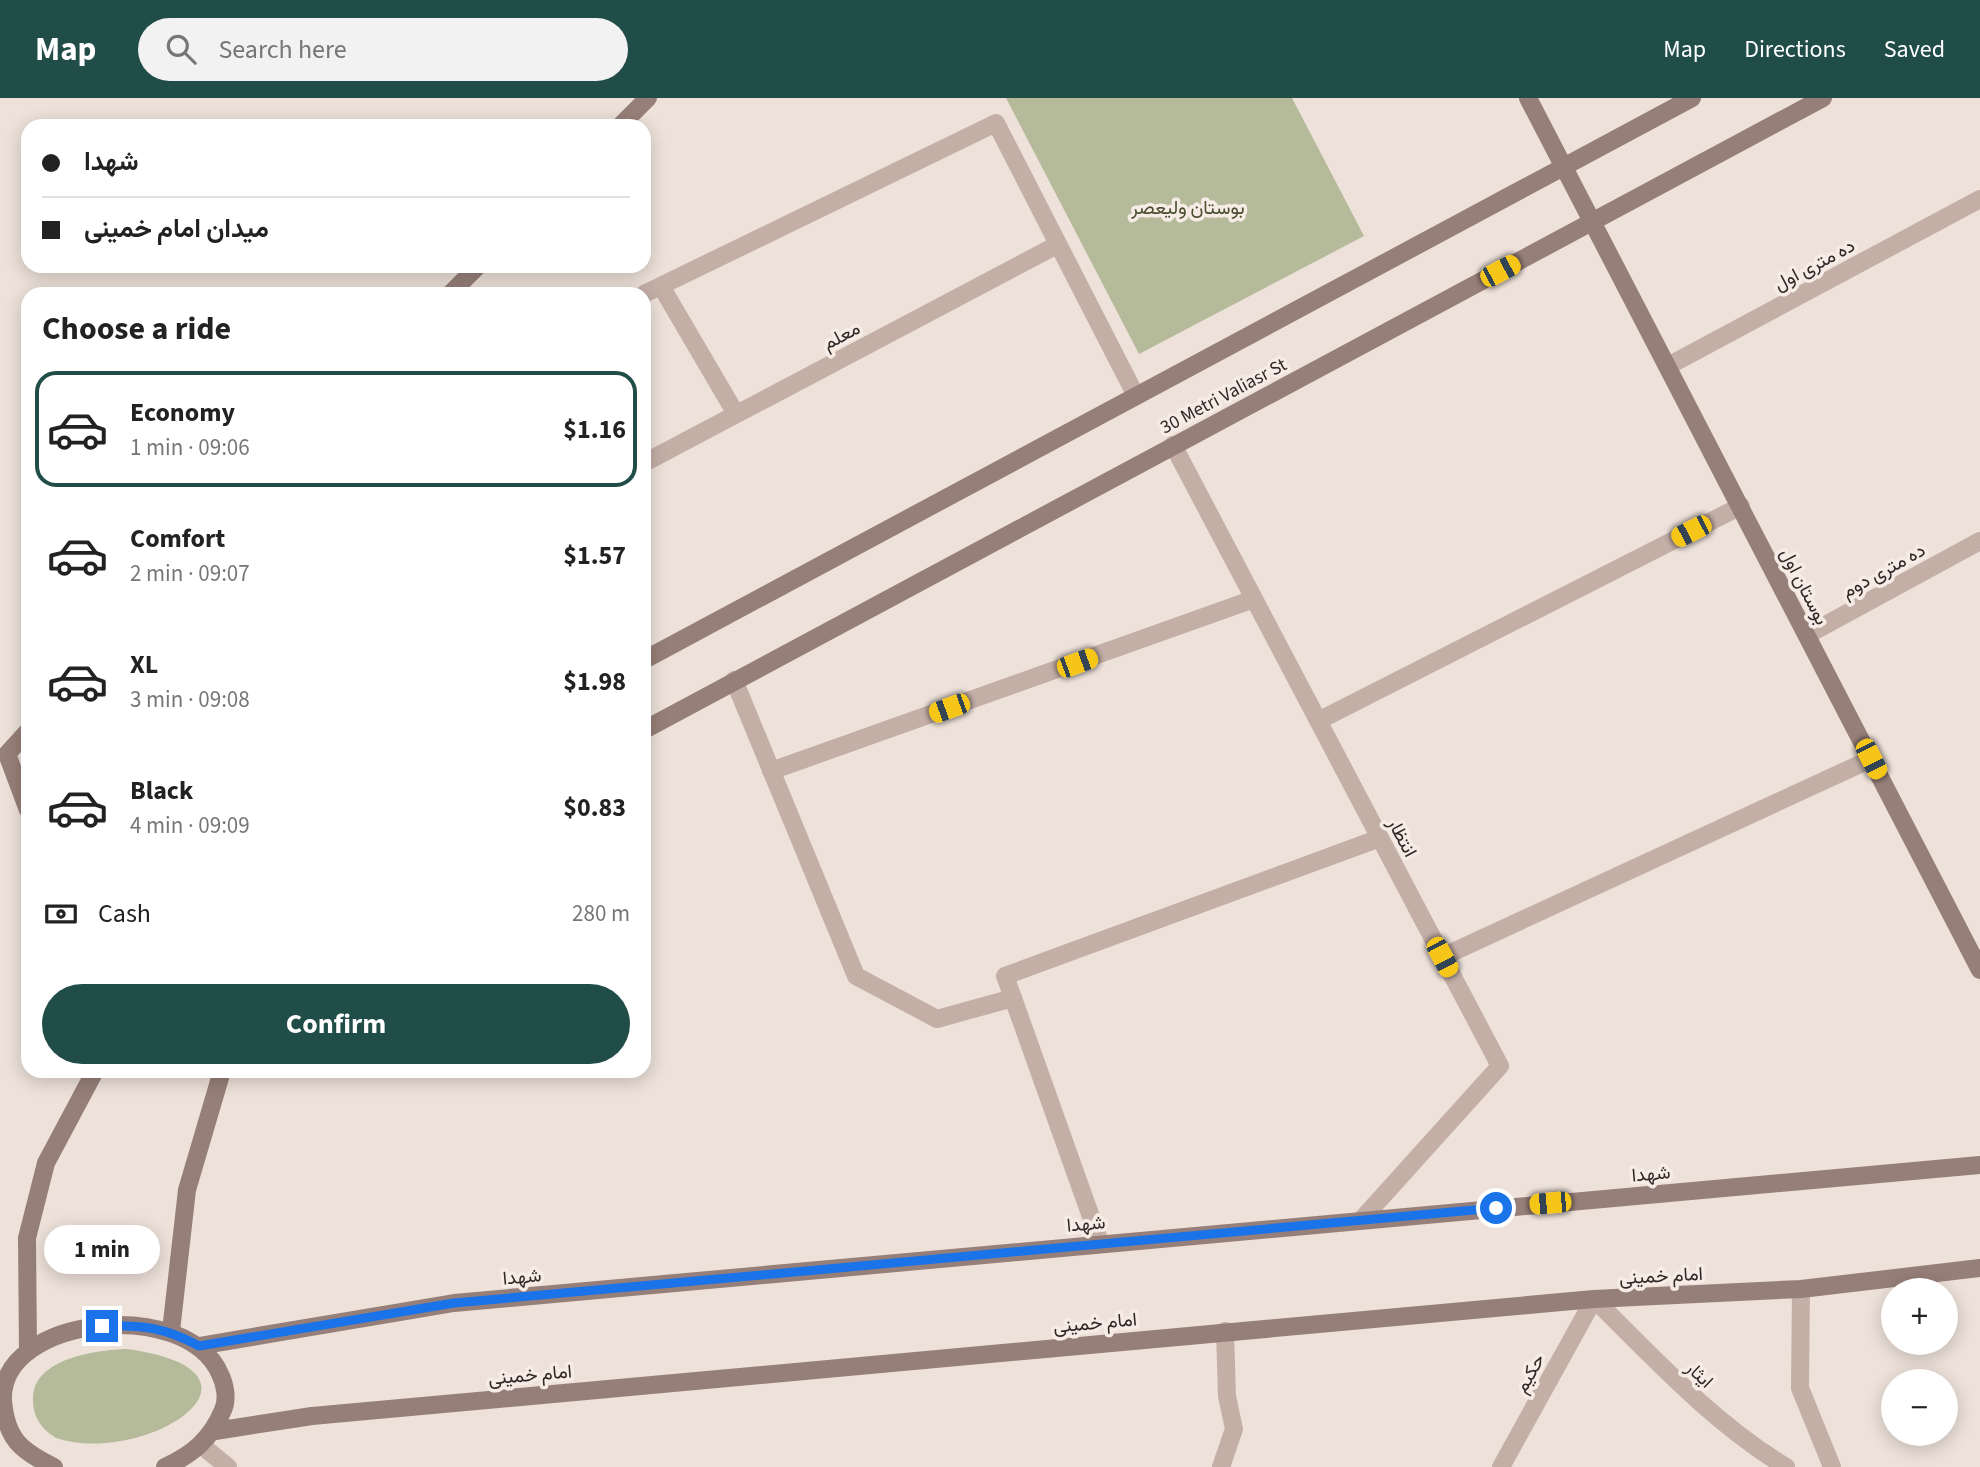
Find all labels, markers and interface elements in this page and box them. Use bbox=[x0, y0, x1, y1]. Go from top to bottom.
search box bbox=[138, 18, 628, 81]
text: Map bbox=[35, 26, 96, 73]
icon: search bbox=[162, 30, 200, 68]
text: Search here bbox=[218, 31, 347, 68]
text: Map bbox=[1663, 32, 1706, 67]
text: Directions bbox=[1744, 32, 1846, 67]
text: Saved bbox=[1884, 32, 1945, 67]
text: شهدا bbox=[84, 143, 139, 180]
park label: بوستان ولیعصر bbox=[1130, 195, 1245, 222]
text: میدان امام خمینی bbox=[84, 210, 269, 247]
street label: ده متری اول bbox=[1769, 233, 1860, 298]
car bbox=[1477, 252, 1524, 290]
text: Choose a ride bbox=[42, 306, 231, 352]
street label: معلم bbox=[818, 315, 865, 357]
street label: 30 Metri Valiasr St bbox=[1156, 351, 1292, 441]
text: Economy bbox=[130, 394, 235, 431]
icon: car bbox=[46, 398, 109, 461]
text: $1.16 bbox=[563, 411, 626, 448]
text: 1 min · 09:06 bbox=[130, 431, 250, 464]
car bbox=[1668, 512, 1715, 550]
text: Comfort bbox=[130, 520, 225, 557]
icon: car bbox=[46, 524, 109, 587]
text: $1.57 bbox=[563, 537, 626, 574]
street label: ده متری دوم bbox=[1837, 537, 1931, 605]
street label: بوستان اول bbox=[1773, 544, 1835, 630]
text: 2 min · 09:07 bbox=[130, 557, 250, 590]
text: XL bbox=[130, 646, 158, 683]
car bbox=[1054, 646, 1101, 680]
icon: car bbox=[46, 650, 109, 713]
text: $1.98 bbox=[563, 663, 626, 700]
text: 3 min · 09:08 bbox=[130, 683, 250, 716]
car bbox=[926, 691, 973, 725]
car bbox=[1853, 736, 1890, 782]
text: Black bbox=[130, 772, 193, 809]
icon: car bbox=[46, 776, 109, 839]
text: $0.83 bbox=[563, 789, 626, 826]
text: 4 min · 09:09 bbox=[130, 809, 250, 842]
street label: انتظار bbox=[1380, 812, 1423, 862]
icon: cash bbox=[42, 895, 80, 933]
text: Cash bbox=[98, 895, 151, 932]
text: 280 m bbox=[572, 897, 630, 930]
car bbox=[1423, 934, 1462, 980]
button: Confirm bbox=[42, 984, 630, 1064]
street label: شهدا bbox=[1631, 1159, 1672, 1190]
car bbox=[1529, 1191, 1572, 1215]
route start bbox=[1480, 1192, 1512, 1224]
street label: شهدا bbox=[1066, 1209, 1107, 1240]
callout: 1 min bbox=[44, 1224, 160, 1274]
text: 1 min bbox=[74, 1233, 130, 1266]
street label: امام خمینی bbox=[1618, 1261, 1704, 1292]
street label: شهدا bbox=[502, 1262, 543, 1293]
map controls bbox=[1881, 1278, 1958, 1446]
button: + bbox=[1881, 1278, 1958, 1355]
street label: امام خمینی bbox=[1052, 1306, 1138, 1341]
route end bbox=[86, 1310, 118, 1342]
street label: حکیم bbox=[1508, 1349, 1552, 1398]
street label: ایثار bbox=[1678, 1355, 1719, 1395]
street label: امام خمینی bbox=[487, 1358, 573, 1393]
button: − bbox=[1881, 1369, 1958, 1446]

